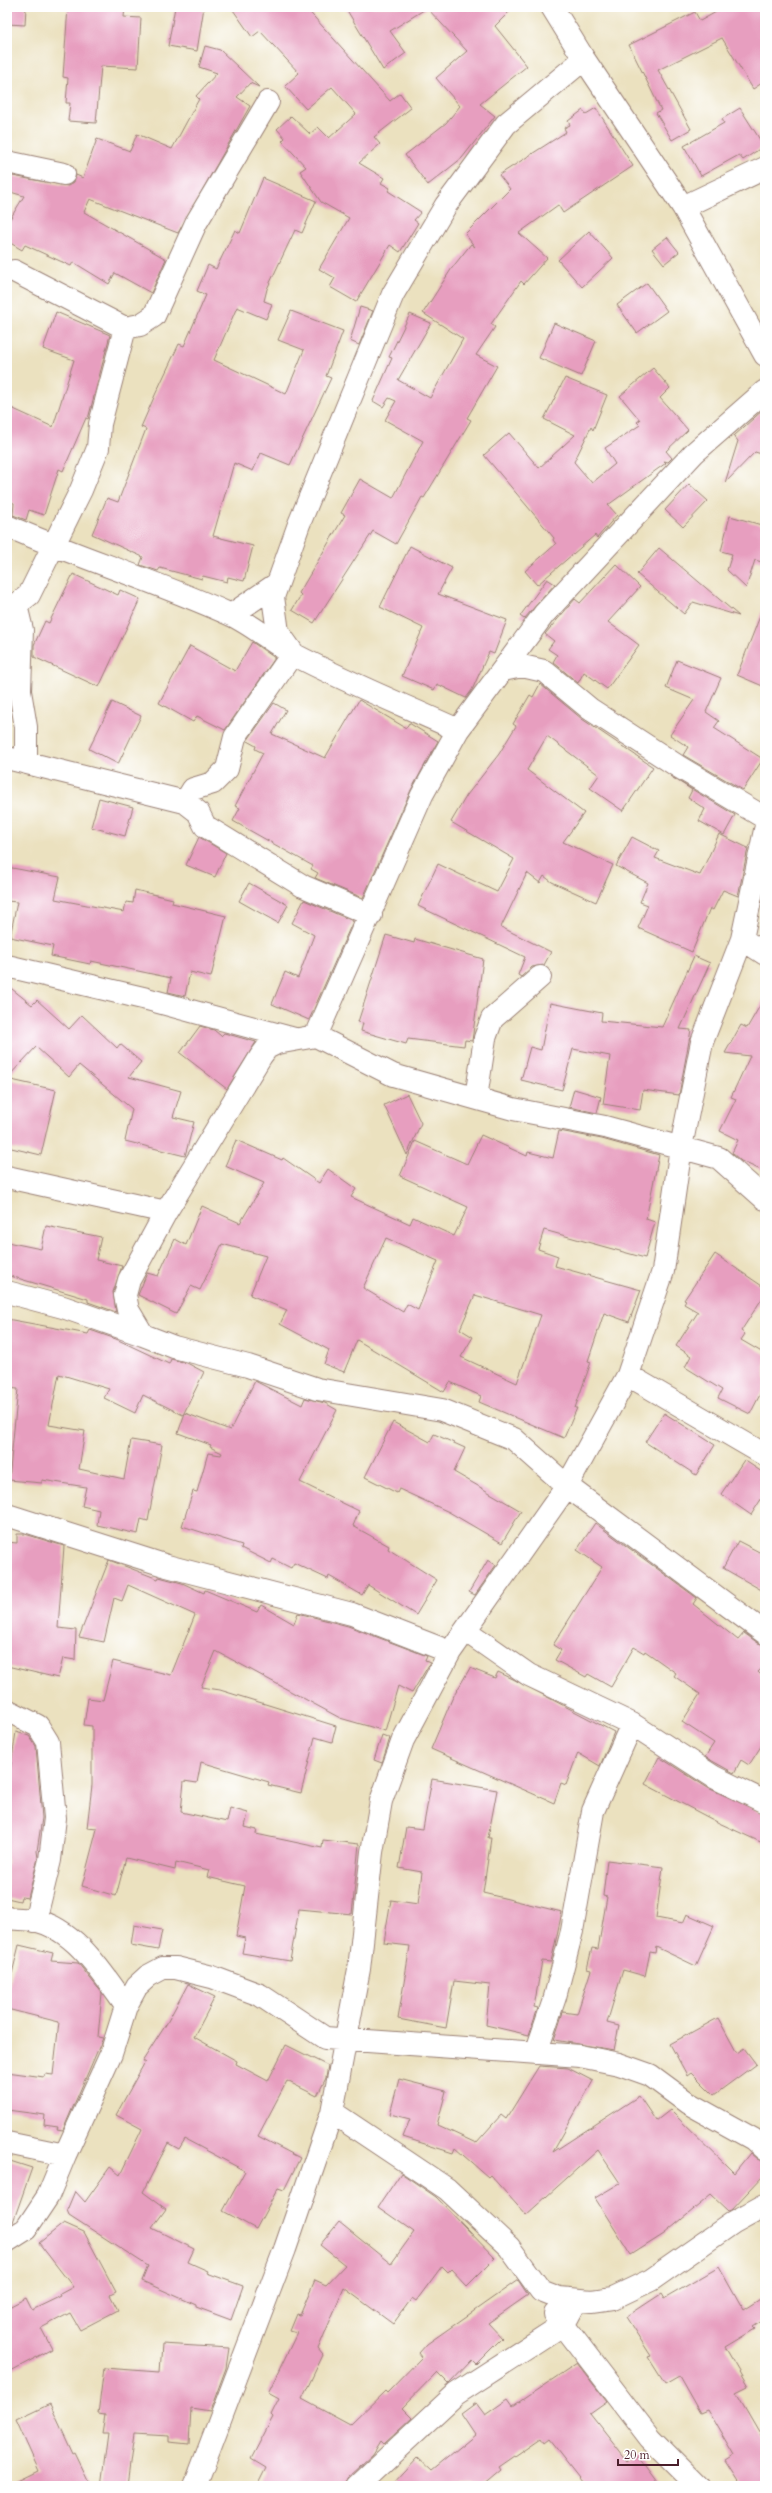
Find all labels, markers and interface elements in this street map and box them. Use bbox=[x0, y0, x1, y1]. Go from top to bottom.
scale bar bbox=[618, 2441, 678, 2467]
text: 20 m bbox=[624, 2447, 651, 2463]

